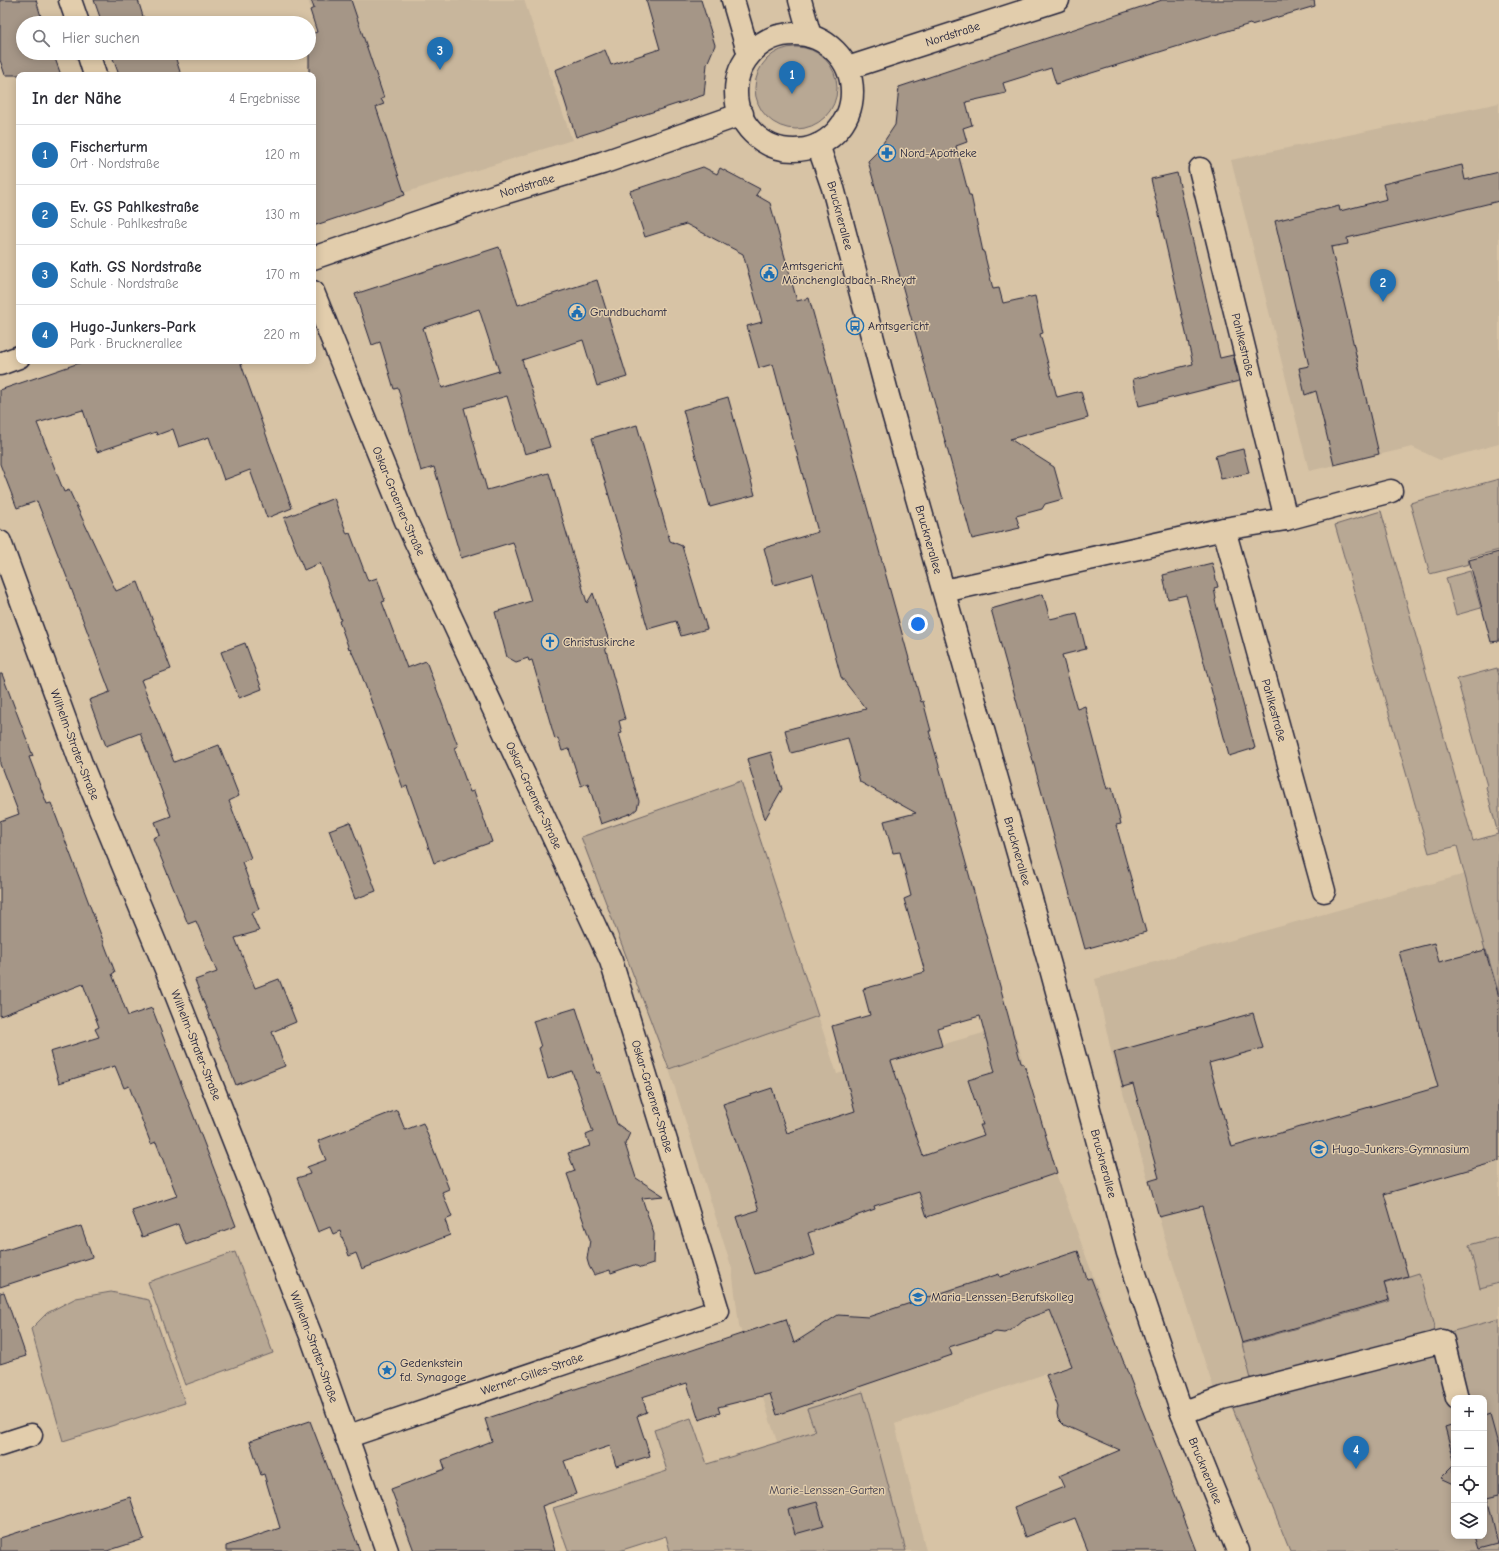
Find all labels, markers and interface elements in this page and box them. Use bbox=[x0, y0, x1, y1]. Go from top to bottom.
search box bbox=[16, 16, 316, 60]
street label: Nordstraße bbox=[924, 19, 982, 49]
icon: search bbox=[30, 27, 52, 49]
text: Hier suchen bbox=[62, 29, 140, 47]
pin: 3 bbox=[427, 37, 453, 70]
pin: 1 bbox=[779, 61, 805, 94]
text: In der Nähe bbox=[32, 89, 121, 108]
text: 4 Ergebnisse bbox=[229, 91, 300, 106]
text: Fischerturm bbox=[70, 138, 148, 156]
pharmacy icon: Nord-Apotheke bbox=[877, 143, 897, 163]
place label: Nord-Apotheke bbox=[900, 146, 977, 160]
text: 1 bbox=[42, 147, 48, 162]
text: 120 m bbox=[265, 147, 300, 162]
text: Ort · Nordstraße bbox=[70, 156, 159, 171]
street label: Nordstraße bbox=[498, 171, 556, 201]
street label: Brucknerallee bbox=[824, 179, 856, 251]
text: Ev. GS Pahlkestraße bbox=[70, 198, 199, 216]
text: 2 bbox=[42, 207, 48, 222]
text: 130 m bbox=[265, 207, 300, 222]
text: Schule · Pahlkestraße bbox=[70, 216, 187, 231]
text: Kath. GS Nordstraße bbox=[70, 258, 202, 276]
place label: Amtsgericht Mönchengladbach-Rheydt bbox=[782, 259, 916, 287]
public building icon: Amtsgericht Mönchengladbach-Rheydt bbox=[759, 263, 779, 283]
text: 3 bbox=[42, 267, 48, 282]
text: 170 m bbox=[266, 267, 300, 282]
pin: 2 bbox=[1370, 269, 1396, 302]
text: Schule · Nordstraße bbox=[70, 276, 179, 291]
public building icon: Grundbuchamt bbox=[567, 302, 587, 322]
place label: Grundbuchamt bbox=[590, 305, 667, 319]
street label: Pahlkestraße bbox=[1229, 312, 1258, 378]
bus stop icon: Amtsgericht bbox=[845, 316, 865, 336]
text: Hugo-Junkers-Park bbox=[70, 318, 196, 336]
place label: Amtsgericht bbox=[868, 319, 929, 333]
text: 4 bbox=[42, 327, 48, 342]
text: 220 m bbox=[263, 327, 300, 342]
text: Park · Brucknerallee bbox=[70, 336, 182, 351]
street label: Oskar-Graemer-Straße bbox=[370, 444, 428, 558]
street label: Brucknerallee bbox=[912, 504, 945, 576]
your location bbox=[908, 614, 928, 634]
church icon: Christuskirche bbox=[540, 632, 560, 652]
place label: Christuskirche bbox=[563, 635, 635, 649]
street label: Pahlkestraße bbox=[1259, 677, 1289, 743]
street label: Wilhelm-Strater-Straße bbox=[47, 687, 102, 802]
street label: Oskar-Graemer-Straße bbox=[503, 739, 565, 852]
street label: Brucknerallee bbox=[1001, 815, 1034, 887]
street label: Wilhelm-Strater-Straße bbox=[168, 988, 224, 1102]
street label: Oskar-Graemer-Straße bbox=[629, 1038, 676, 1154]
street label: Brucknerallee bbox=[1088, 1128, 1120, 1199]
school or university icon: Hugo-Junkers-Gymnasium bbox=[1309, 1139, 1329, 1159]
place label: Hugo-Junkers-Gymnasium bbox=[1332, 1142, 1469, 1156]
school or university icon: Maria-Lenssen-Berufskolleg bbox=[908, 1287, 928, 1307]
street label: Wilhelm-Strater-Straße bbox=[287, 1289, 341, 1404]
place label: Maria-Lenssen-Berufskolleg bbox=[931, 1290, 1074, 1304]
street label: Werner-Gilles-Straße bbox=[479, 1350, 585, 1398]
place label: Gedenkstein f.d. Synagoge bbox=[399, 1356, 466, 1384]
place icon: Gedenkstein f.d. Synagoge bbox=[377, 1360, 397, 1380]
map controls bbox=[1451, 1395, 1487, 1539]
button: + bbox=[1451, 1395, 1487, 1431]
button: − bbox=[1451, 1431, 1487, 1467]
street label: Brucknerallee bbox=[1186, 1435, 1225, 1506]
pin: 4 bbox=[1343, 1436, 1369, 1469]
button: locate bbox=[1451, 1467, 1487, 1503]
park label: Marie-Lenssen-Garten bbox=[769, 1483, 885, 1497]
button: layers bbox=[1451, 1503, 1487, 1539]

